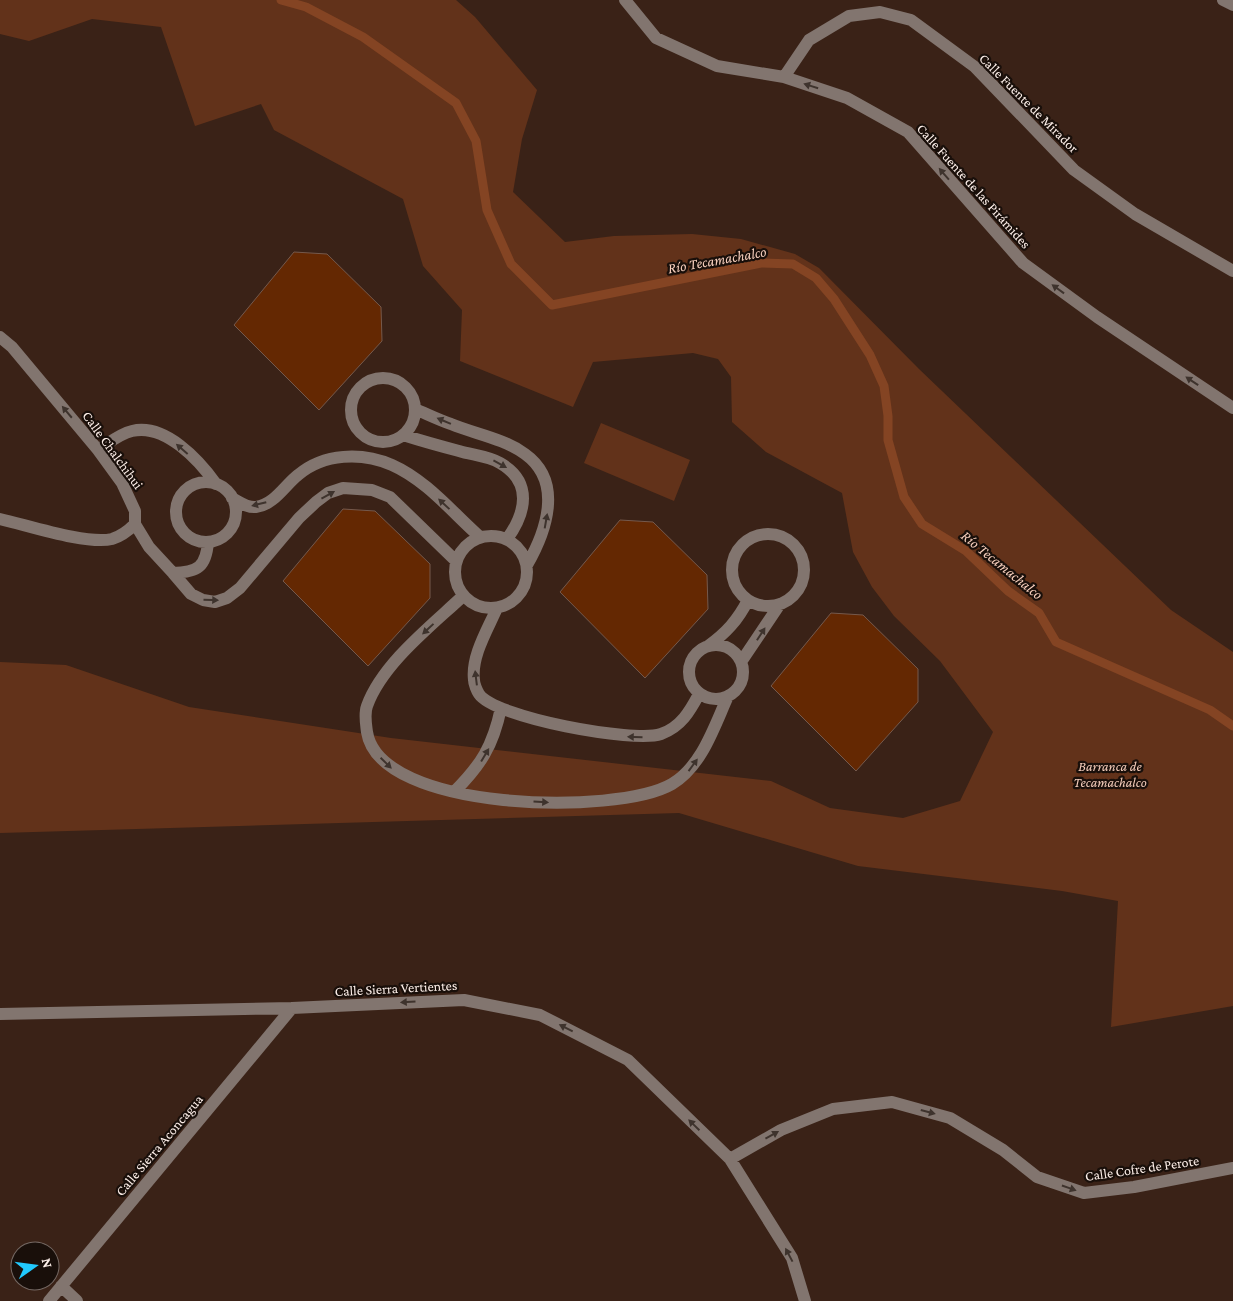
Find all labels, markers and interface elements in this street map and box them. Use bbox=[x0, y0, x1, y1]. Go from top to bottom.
street label: Calle Fuente de Mirador bbox=[976, 50, 1082, 156]
one-way arrow bbox=[804, 82, 819, 89]
street label: Calle Fuente de las Pirámides bbox=[914, 120, 1034, 252]
one-way arrow bbox=[938, 168, 950, 180]
water label: Río Tecamachalco bbox=[666, 243, 768, 277]
one-way arrow bbox=[1051, 284, 1065, 294]
one-way arrow bbox=[1186, 376, 1199, 386]
one-way arrow bbox=[61, 406, 72, 419]
street label: Calle Chalchihui bbox=[79, 408, 147, 492]
one-way arrow bbox=[436, 417, 451, 425]
one-way arrow bbox=[176, 444, 189, 455]
one-way arrow bbox=[492, 460, 507, 468]
one-way arrow bbox=[321, 490, 334, 499]
one-way arrow bbox=[438, 498, 450, 510]
one-way arrow bbox=[252, 501, 267, 509]
one-way arrow bbox=[543, 512, 551, 528]
water label: Río Tecamachalco bbox=[958, 527, 1046, 603]
one-way arrow bbox=[203, 596, 219, 604]
one-way arrow bbox=[422, 623, 434, 635]
one-way arrow bbox=[756, 627, 766, 640]
one-way arrow bbox=[471, 670, 479, 686]
one-way arrow bbox=[627, 733, 643, 741]
one-way arrow bbox=[480, 748, 489, 761]
one-way arrow bbox=[379, 757, 391, 769]
park label: Barranca de Tecamachalco bbox=[1073, 758, 1147, 790]
one-way arrow bbox=[687, 759, 698, 772]
one-way arrow bbox=[533, 798, 549, 806]
street label: Calle Sierra Vertientes bbox=[334, 977, 458, 999]
one-way arrow bbox=[400, 999, 416, 1007]
one-way arrow bbox=[559, 1024, 573, 1032]
street label: Calle Sierra Aconcagua bbox=[112, 1091, 206, 1199]
one-way arrow bbox=[920, 1108, 935, 1116]
one-way arrow bbox=[689, 1119, 701, 1131]
one-way arrow bbox=[766, 1131, 779, 1140]
street label: Calle Cofre de Perote bbox=[1084, 1152, 1200, 1184]
one-way arrow bbox=[1062, 1184, 1077, 1192]
north arrow bbox=[10, 1241, 60, 1291]
one-way arrow bbox=[785, 1248, 794, 1262]
text: N bbox=[39, 1256, 57, 1270]

